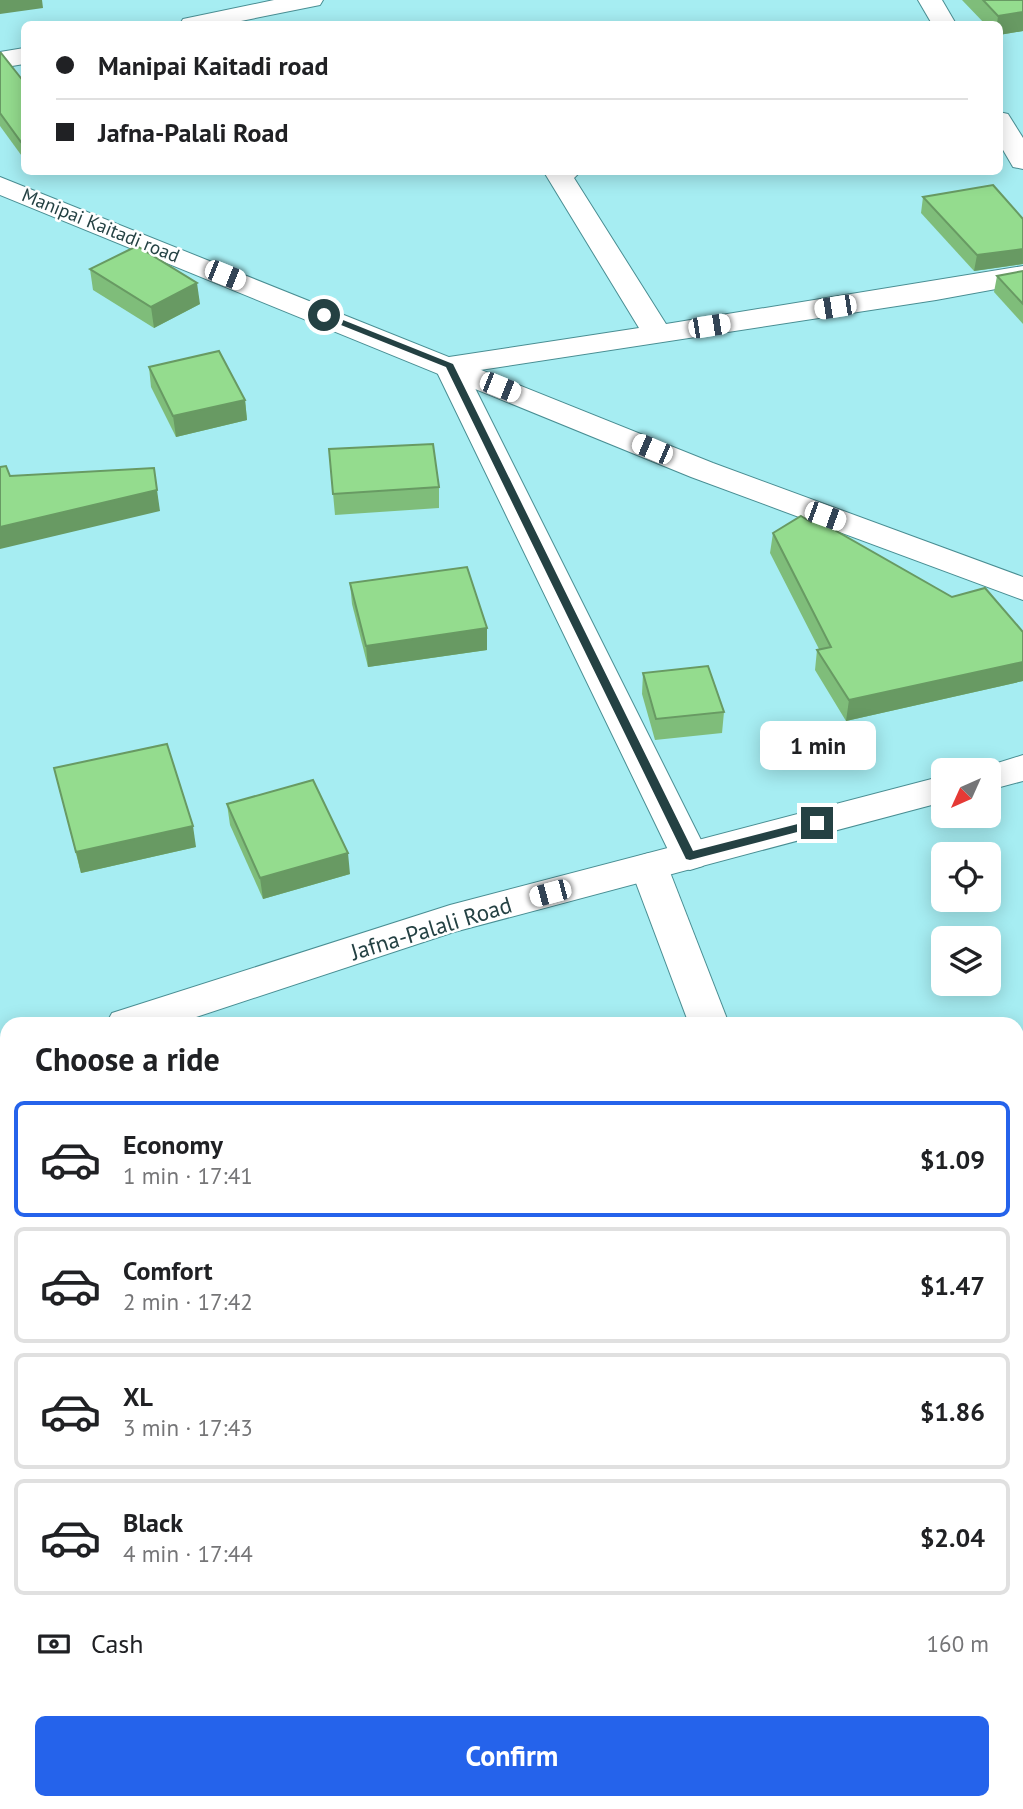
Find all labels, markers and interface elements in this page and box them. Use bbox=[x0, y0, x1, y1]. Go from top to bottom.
text: Manipai Kaitadi road bbox=[98, 49, 328, 82]
text: Jafna-Palali Road bbox=[98, 116, 288, 149]
street label: Manipai Kaitadi road bbox=[19, 182, 183, 268]
car bbox=[202, 257, 249, 293]
car bbox=[813, 293, 858, 321]
route start bbox=[308, 299, 340, 331]
car bbox=[687, 312, 732, 340]
car bbox=[477, 369, 524, 405]
car bbox=[629, 431, 676, 467]
car bbox=[802, 499, 849, 533]
callout: 1 min bbox=[759, 722, 875, 770]
text: 1 min bbox=[790, 731, 846, 760]
north arrow bbox=[931, 758, 1001, 828]
map controls bbox=[931, 758, 1001, 996]
route end bbox=[801, 807, 833, 839]
button: locate bbox=[931, 842, 1001, 912]
car bbox=[527, 877, 574, 909]
street label: Jafna-Palali Road bbox=[346, 890, 515, 967]
button: layers bbox=[931, 926, 1001, 996]
text: Choose a ride bbox=[35, 1038, 220, 1080]
icon: car bbox=[39, 1128, 102, 1191]
text: Economy bbox=[123, 1128, 223, 1161]
text: $1.09 bbox=[920, 1143, 985, 1176]
text: 1 min · 17:41 bbox=[123, 1161, 253, 1190]
icon: car bbox=[39, 1254, 102, 1317]
text: Comfort bbox=[123, 1254, 213, 1287]
text: $1.47 bbox=[920, 1269, 985, 1302]
text: 2 min · 17:42 bbox=[123, 1287, 253, 1316]
icon: car bbox=[39, 1380, 102, 1443]
text: XL bbox=[123, 1380, 153, 1413]
text: $1.86 bbox=[920, 1395, 985, 1428]
text: 3 min · 17:43 bbox=[123, 1413, 253, 1442]
icon: car bbox=[39, 1506, 102, 1569]
text: Black bbox=[123, 1506, 183, 1539]
text: $2.04 bbox=[920, 1521, 985, 1554]
text: 4 min · 17:44 bbox=[123, 1539, 253, 1568]
icon: cash bbox=[35, 1625, 73, 1663]
text: Cash bbox=[91, 1627, 143, 1660]
text: 160 m bbox=[927, 1629, 989, 1658]
button: Confirm bbox=[35, 1716, 989, 1796]

